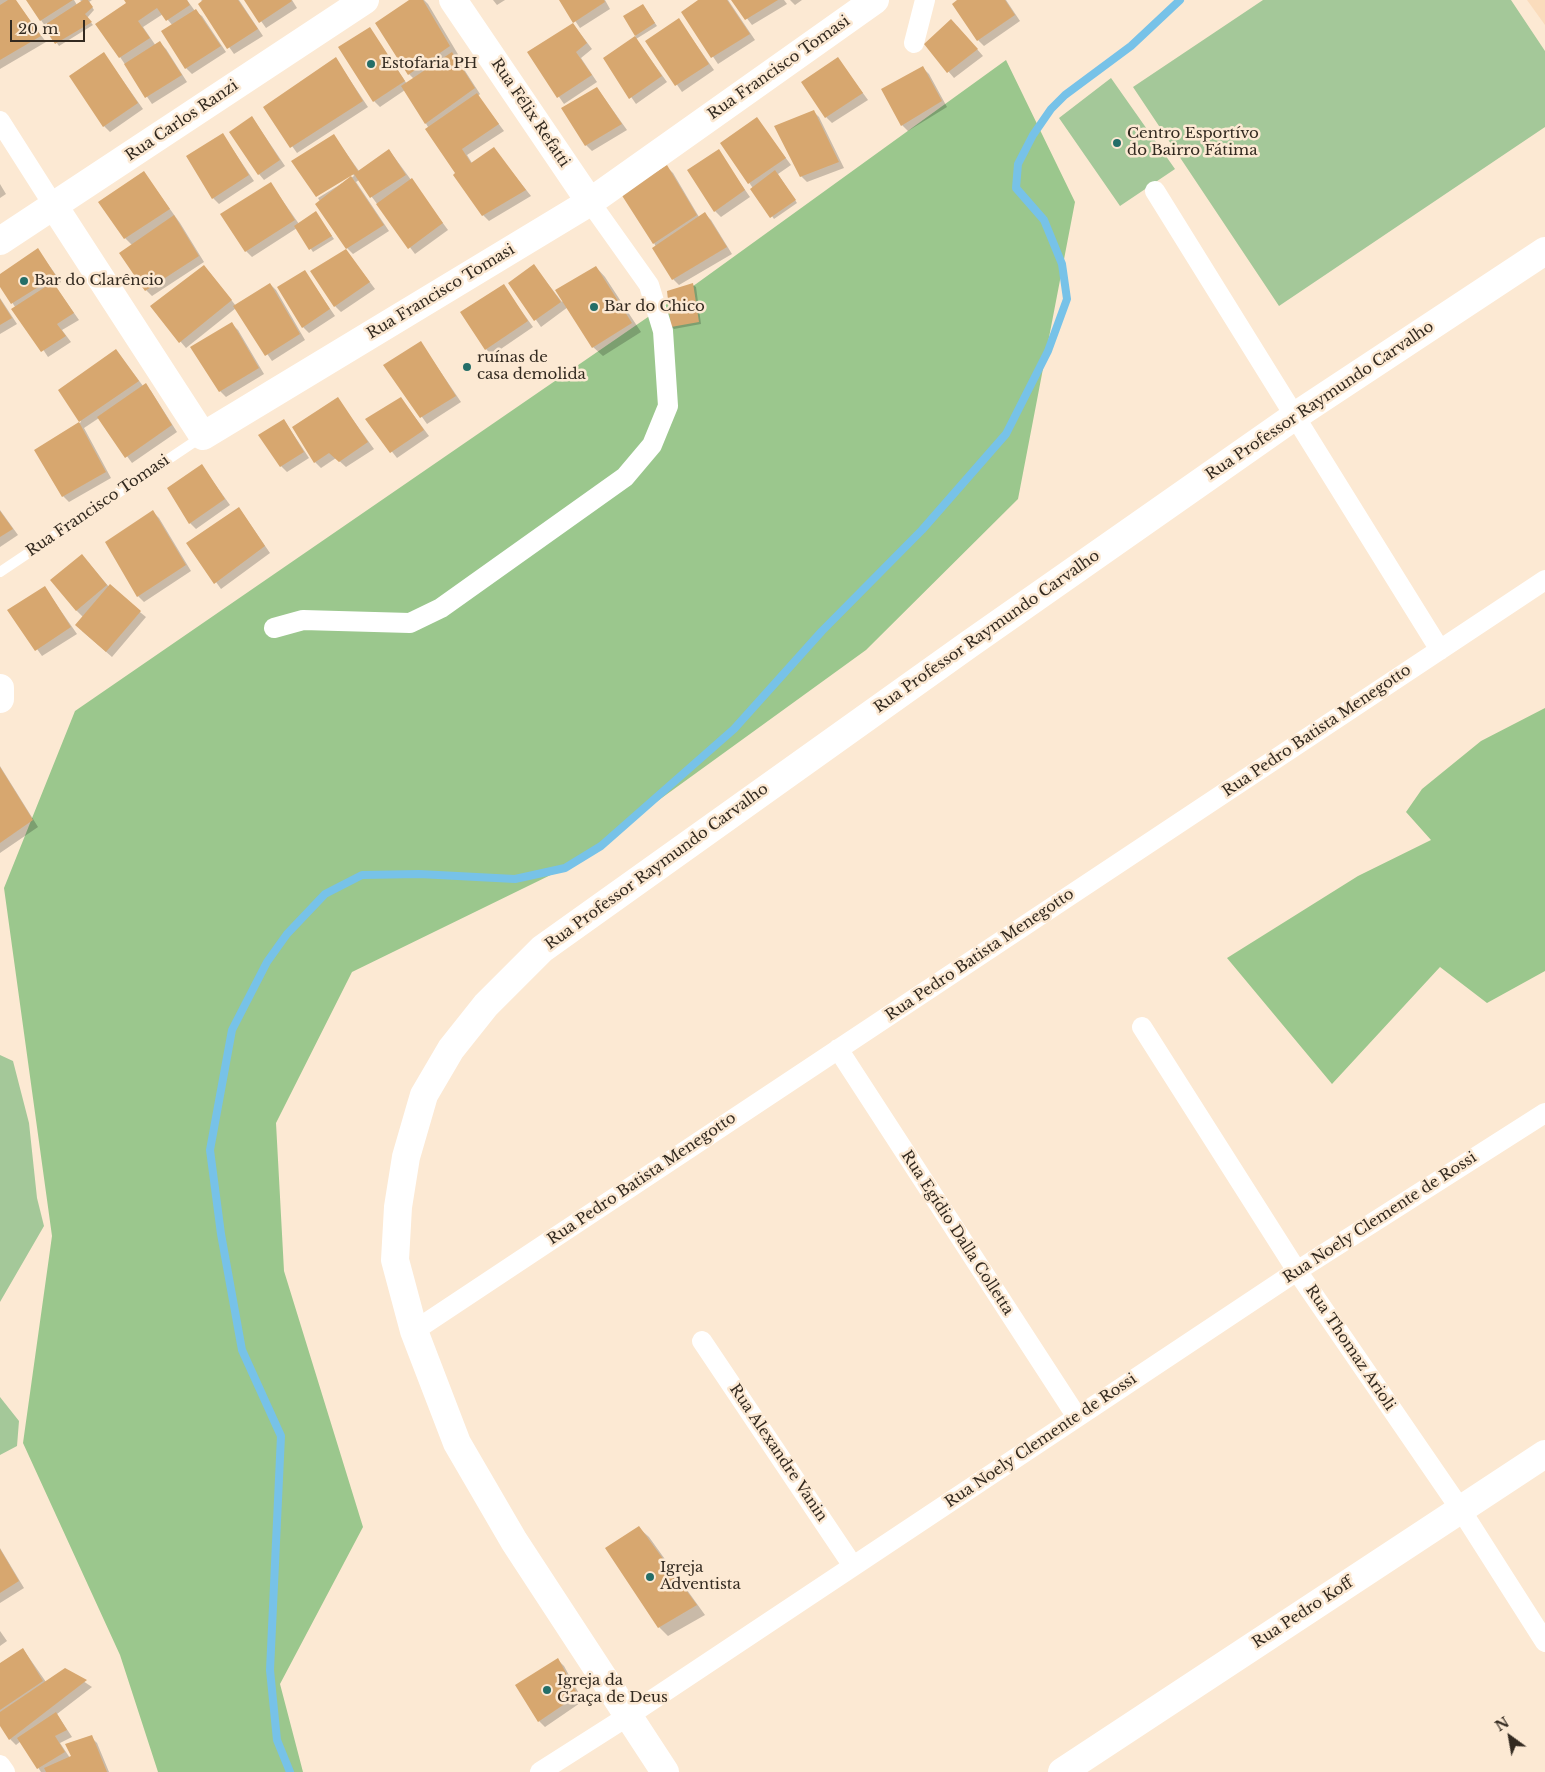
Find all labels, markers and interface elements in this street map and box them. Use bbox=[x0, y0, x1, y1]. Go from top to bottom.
scale bar bbox=[12, 10, 88, 42]
street label: Rua Francisco Tomasi bbox=[705, 12, 853, 124]
text: 20 m bbox=[18, 19, 58, 38]
place label: Estofaria PH bbox=[381, 55, 478, 73]
street label: Rua Félix Refatti bbox=[487, 55, 573, 171]
marker: Estofaria PH bbox=[365, 58, 377, 70]
street label: Rua Carlos Ranzi bbox=[122, 77, 242, 165]
place label: Centro Esportívo do Bairro Fátima bbox=[1127, 125, 1259, 160]
marker: Centro Esportívo do Bairro Fátima bbox=[1111, 137, 1123, 149]
street label: Rua Francisco Tomasi bbox=[364, 241, 518, 343]
place label: Bar do Clarêncio bbox=[34, 272, 164, 290]
marker: Bar do Clarêncio bbox=[18, 275, 30, 287]
place label: Bar do Chico bbox=[604, 298, 705, 316]
marker: Bar do Chico bbox=[588, 301, 600, 313]
street label: Rua Professor Raymundo Carvalho bbox=[1203, 318, 1437, 484]
place label: ruínas de casa demolida bbox=[477, 349, 586, 384]
marker: ruínas de casa demolida bbox=[461, 361, 473, 373]
street label: Rua Francisco Tomasi bbox=[23, 451, 173, 561]
street label: Rua Professor Raymundo Carvalho bbox=[871, 547, 1103, 717]
street label: Rua Pedro Batista Menegotto bbox=[1219, 661, 1415, 801]
street label: Rua Professor Raymundo Carvalho bbox=[542, 780, 772, 954]
street label: Rua Pedro Batista Menegotto bbox=[882, 885, 1078, 1025]
street label: Rua Pedro Batista Menegotto bbox=[544, 1109, 740, 1249]
street label: Rua Egídio Dalla Colletta bbox=[897, 1147, 1017, 1319]
street label: Rua Noely Clemente de Rossi bbox=[1280, 1149, 1480, 1287]
street label: Rua Thomaz Arioli bbox=[1301, 1282, 1399, 1414]
street label: Rua Noely Clemente de Rossi bbox=[942, 1370, 1140, 1512]
street label: Rua Alexandre Vanin bbox=[725, 1381, 831, 1525]
place label: Igreja Adventista bbox=[660, 1559, 741, 1594]
marker: Igreja Adventista bbox=[644, 1571, 656, 1583]
street label: Rua Pedro Koff bbox=[1249, 1574, 1357, 1652]
place label: Igreja da Graça de Deus bbox=[557, 1672, 668, 1707]
marker: Igreja da Graça de Deus bbox=[541, 1684, 553, 1696]
north arrow bbox=[1485, 1712, 1535, 1762]
text: N bbox=[1492, 1713, 1512, 1735]

